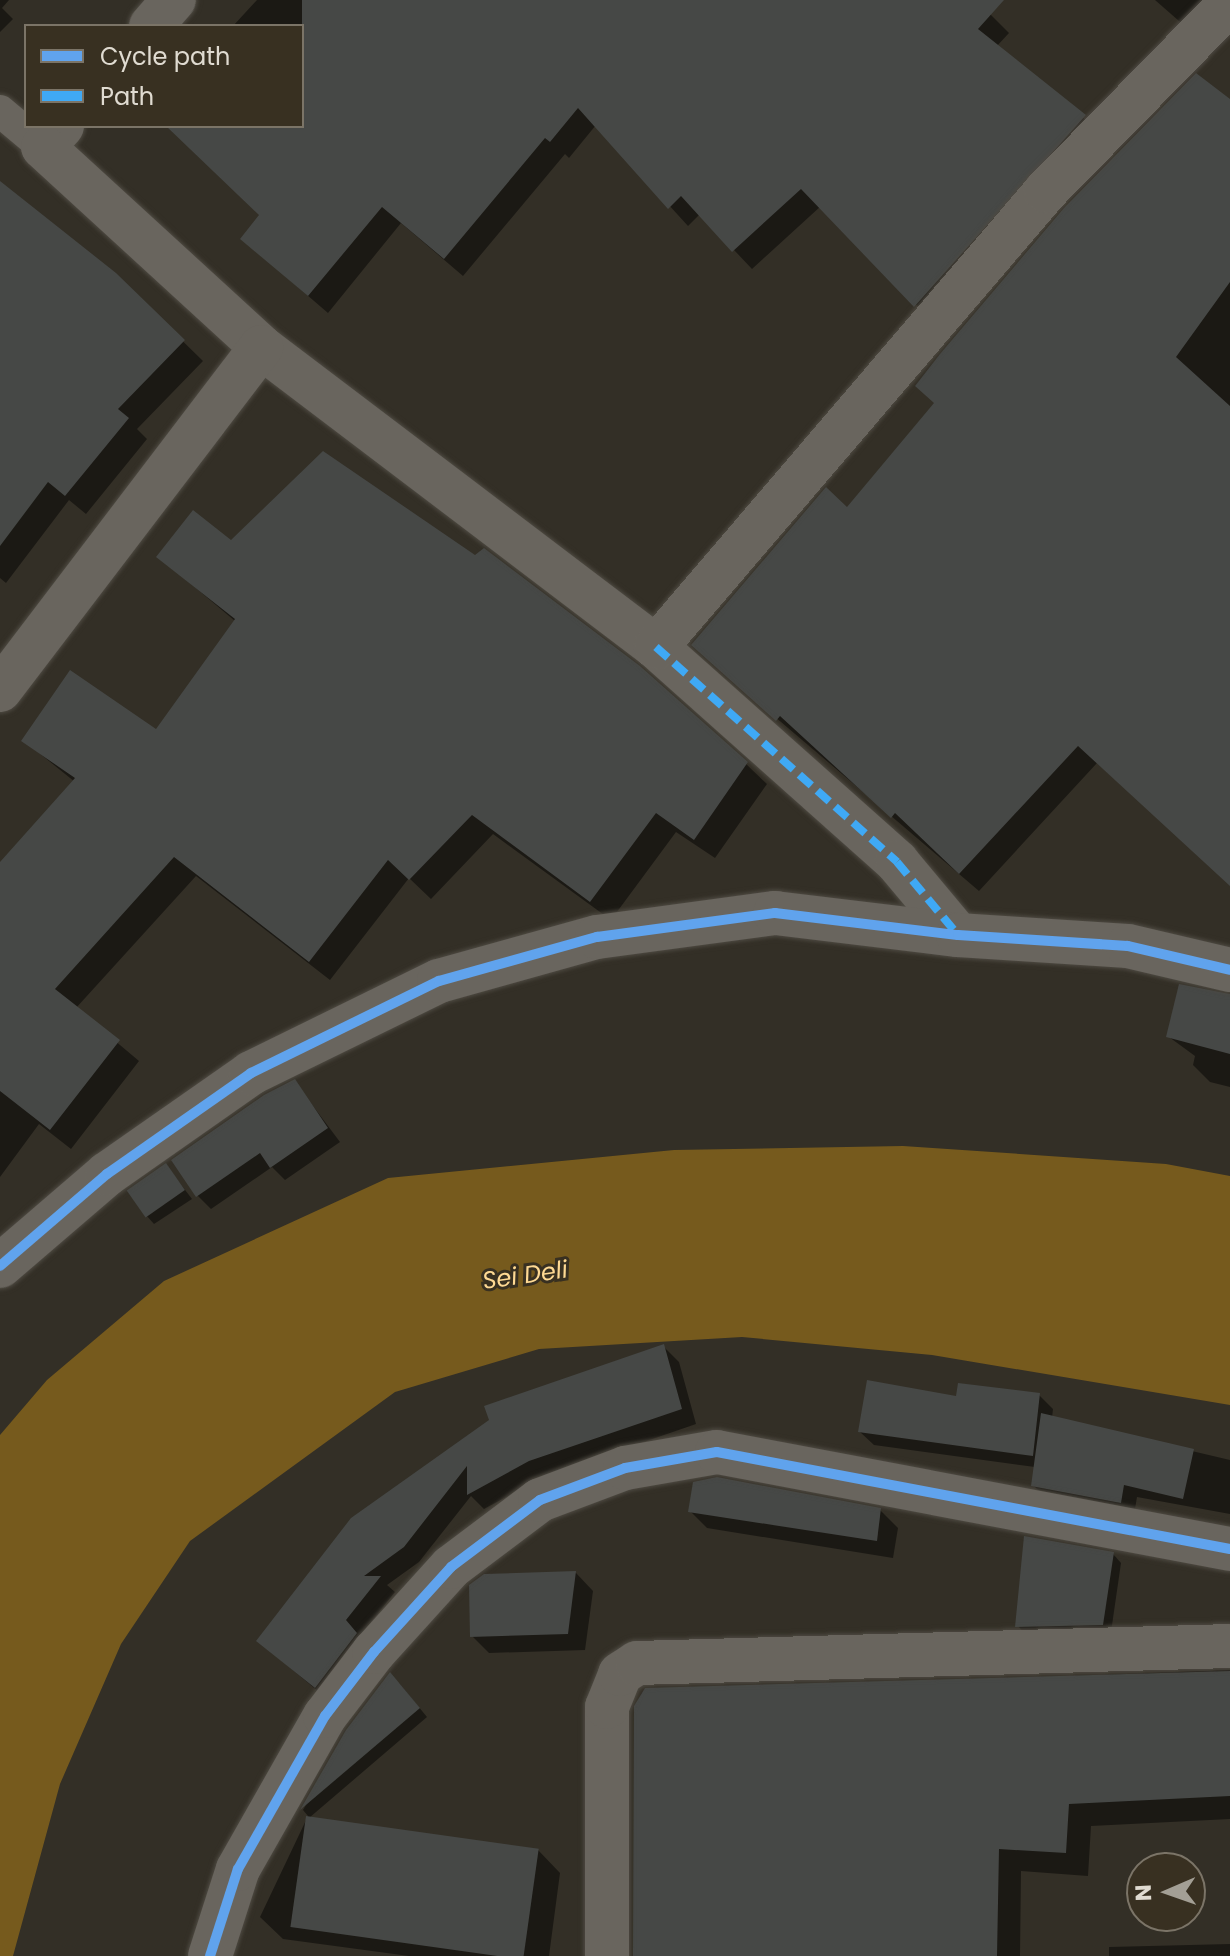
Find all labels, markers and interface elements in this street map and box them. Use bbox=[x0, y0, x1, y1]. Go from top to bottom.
legend bbox=[24, 24, 304, 128]
text: Cycle path bbox=[100, 40, 230, 73]
text: Path bbox=[100, 80, 154, 113]
water label: Sei Deli bbox=[481, 1255, 569, 1295]
north arrow bbox=[1126, 1852, 1206, 1932]
text: N bbox=[1128, 1884, 1159, 1902]

